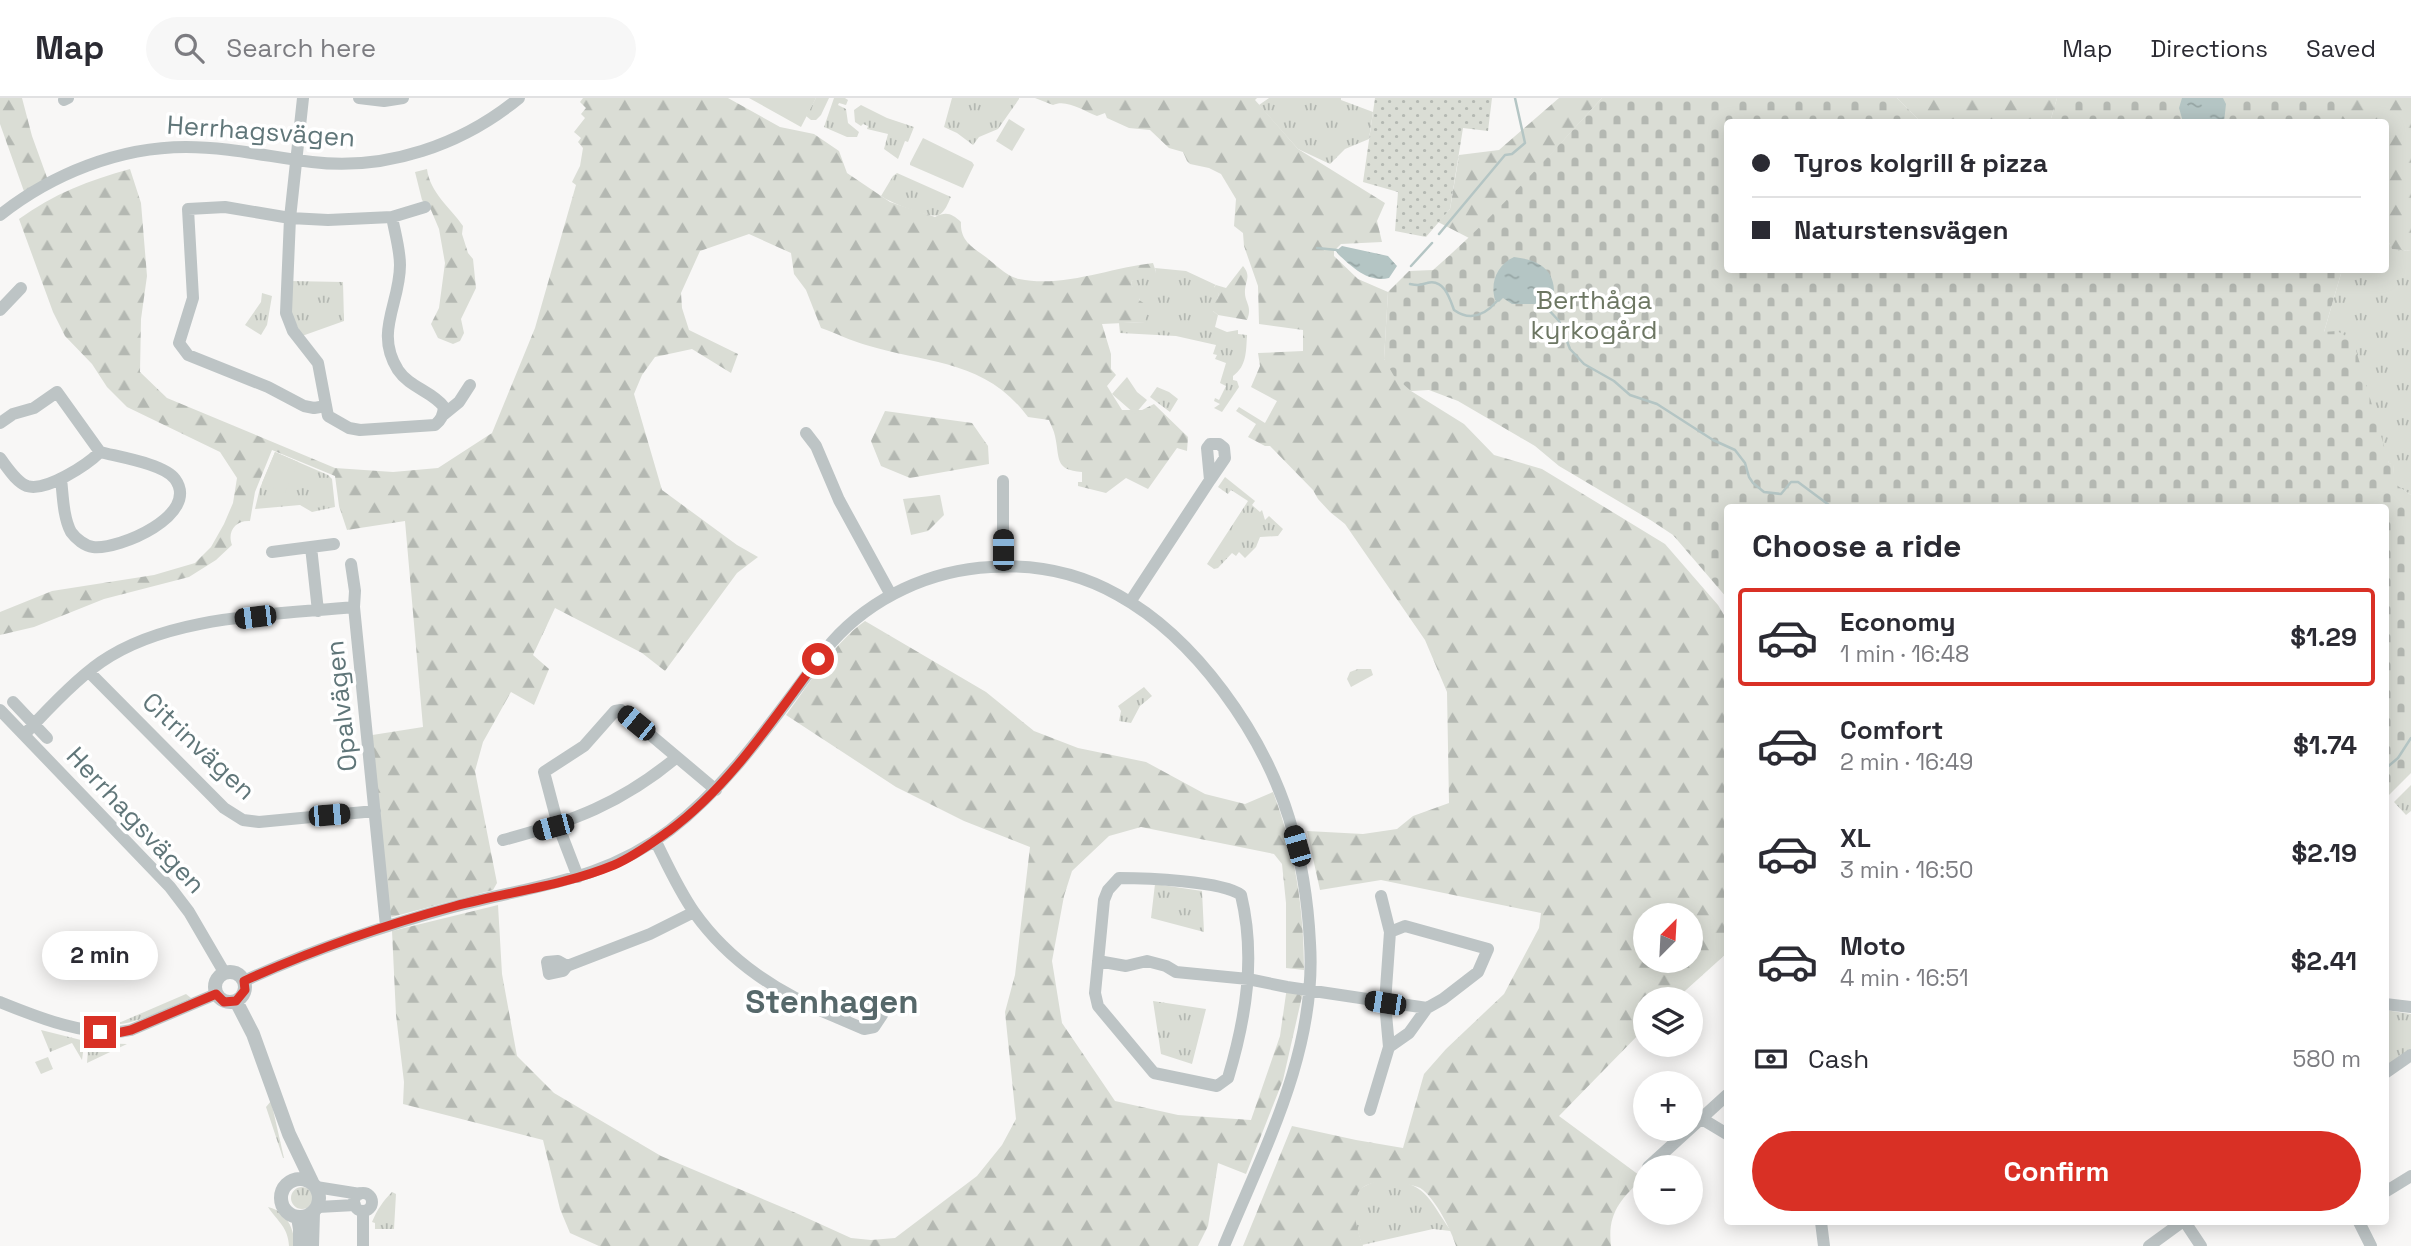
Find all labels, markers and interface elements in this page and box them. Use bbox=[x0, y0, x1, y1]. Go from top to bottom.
search box bbox=[146, 17, 636, 80]
text: Map bbox=[35, 27, 104, 69]
icon: search bbox=[170, 29, 208, 67]
text: Search here bbox=[226, 31, 376, 65]
text: Map bbox=[2062, 33, 2112, 64]
text: Directions bbox=[2150, 33, 2268, 64]
text: Saved bbox=[2306, 33, 2376, 64]
street label: Herrhagsvägen bbox=[166, 107, 356, 155]
text: Tyros kolgrill & pizza bbox=[1794, 146, 2048, 180]
text: Naturstensvägen bbox=[1794, 213, 2009, 247]
park label: Berthåga kyrkogård bbox=[1531, 283, 1657, 347]
text: Choose a ride bbox=[1752, 526, 1962, 566]
car bbox=[993, 529, 1014, 571]
car bbox=[233, 604, 278, 630]
text: Economy bbox=[1840, 605, 1956, 639]
icon: car bbox=[1756, 606, 1819, 669]
text: $1.29 bbox=[2290, 620, 2357, 654]
street label: Opalvägen bbox=[317, 639, 365, 773]
text: 1 min · 16:48 bbox=[1840, 639, 1969, 669]
route start bbox=[802, 643, 834, 675]
street label: Citrinvägen bbox=[135, 685, 263, 807]
car bbox=[614, 702, 659, 744]
text: Comfort bbox=[1840, 713, 1943, 747]
icon: car bbox=[1756, 714, 1819, 777]
text: $1.74 bbox=[2293, 728, 2357, 762]
street label: Herrhagsvägen bbox=[59, 739, 213, 901]
text: 2 min · 16:49 bbox=[1840, 747, 1973, 777]
car bbox=[308, 803, 351, 827]
car bbox=[530, 811, 577, 843]
text: XL bbox=[1840, 821, 1871, 855]
icon: car bbox=[1756, 822, 1819, 885]
car bbox=[1282, 823, 1313, 869]
text: $2.19 bbox=[2292, 836, 2357, 870]
text: 3 min · 16:50 bbox=[1840, 855, 1973, 885]
north arrow bbox=[1633, 903, 1703, 973]
map controls bbox=[1633, 903, 1703, 1225]
text: Moto bbox=[1840, 929, 1906, 963]
callout: 2 min bbox=[42, 930, 158, 979]
icon: car bbox=[1756, 930, 1819, 993]
text: 2 min bbox=[70, 940, 130, 970]
text: $2.41 bbox=[2291, 944, 2357, 978]
text: 4 min · 16:51 bbox=[1840, 963, 1969, 993]
district label: Stenhagen bbox=[745, 981, 919, 1023]
button: layers bbox=[1633, 987, 1703, 1057]
car bbox=[1363, 989, 1408, 1017]
route end bbox=[84, 1016, 116, 1048]
icon: cash bbox=[1752, 1040, 1790, 1078]
text: Cash bbox=[1808, 1042, 1869, 1076]
text: 580 m bbox=[2292, 1044, 2361, 1074]
button: + bbox=[1633, 1071, 1703, 1141]
button: Confirm bbox=[1752, 1131, 2361, 1211]
button: − bbox=[1633, 1155, 1703, 1225]

